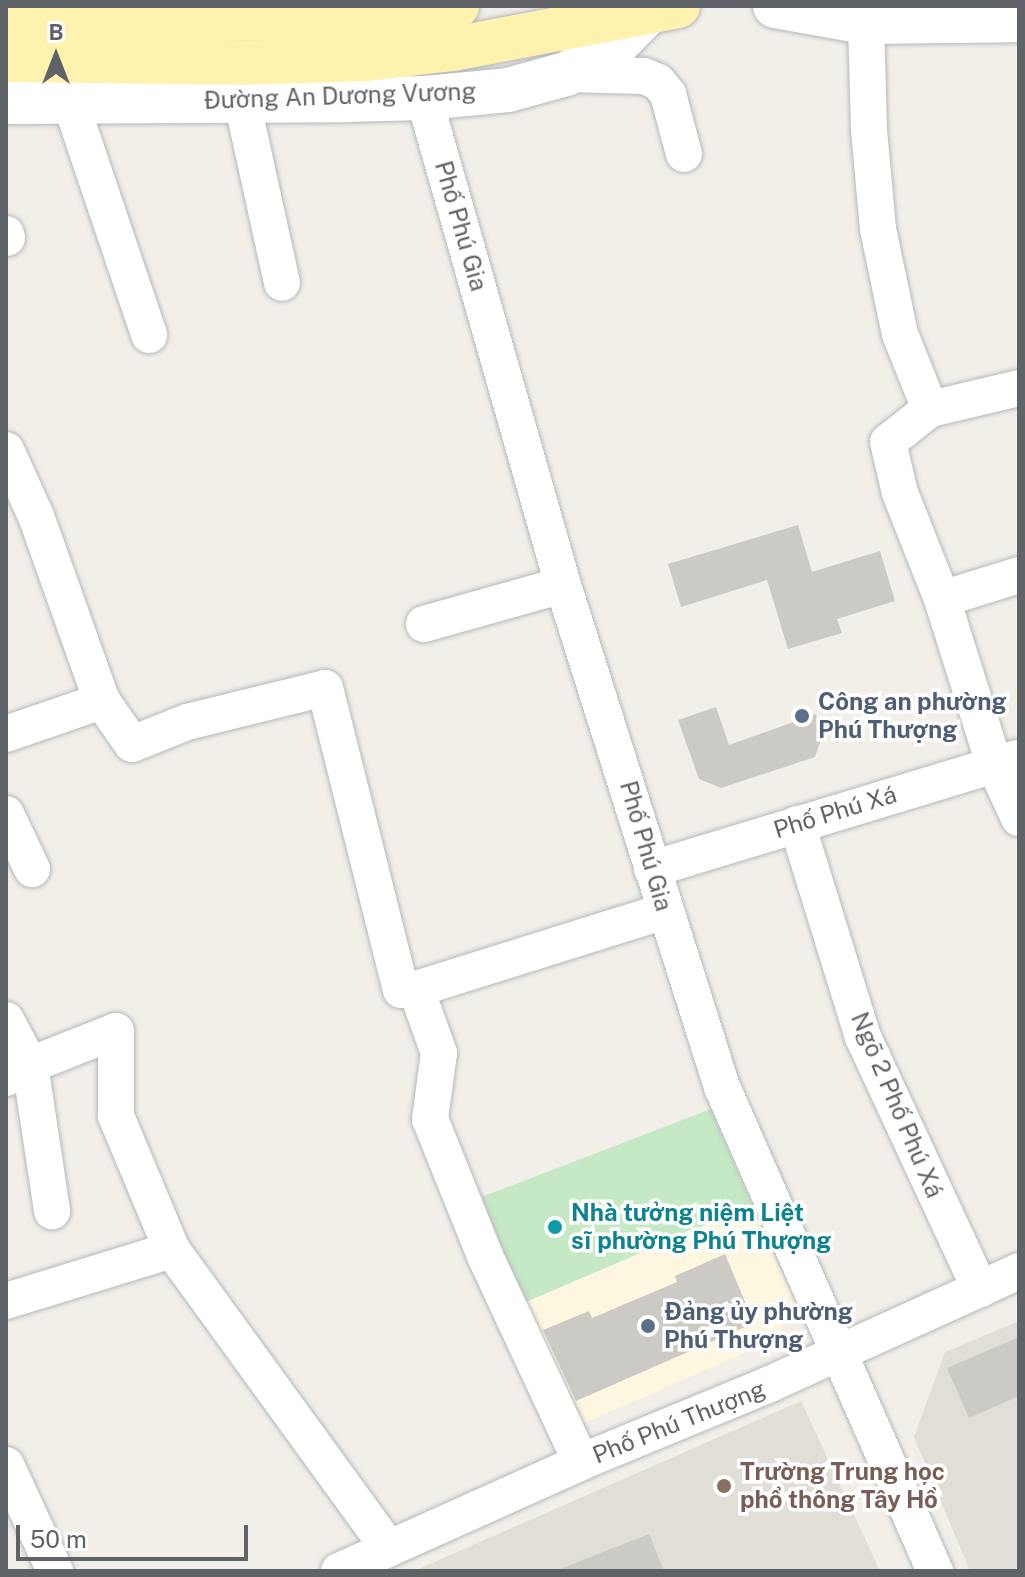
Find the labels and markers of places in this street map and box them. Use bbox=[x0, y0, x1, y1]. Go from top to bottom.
place label: Công an phường Phú Thượng bbox=[818, 688, 1007, 744]
marker: Công an phường Phú Thượng bbox=[793, 707, 811, 725]
place label: Nhà tưởng niệm Liệt sĩ phường Phú Thượng bbox=[571, 1199, 831, 1255]
marker: Nhà tưởng niệm Liệt sĩ phường Phú Thượng bbox=[546, 1218, 564, 1236]
place label: Đảng ủy phường Phú Thượng bbox=[664, 1298, 853, 1354]
marker: Đảng ủy phường Phú Thượng bbox=[639, 1317, 657, 1335]
place label: Trường Trung học phổ thông Tây Hồ bbox=[740, 1458, 945, 1514]
marker: Trường Trung học phổ thông Tây Hồ bbox=[715, 1477, 733, 1495]

